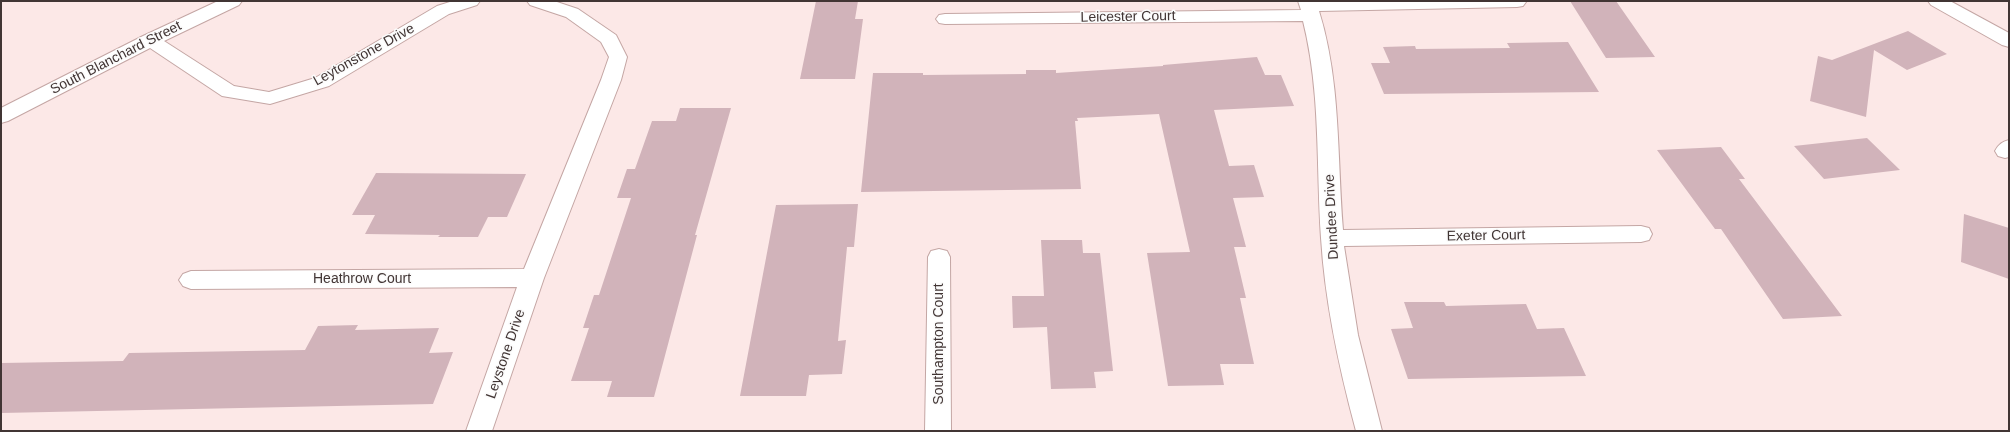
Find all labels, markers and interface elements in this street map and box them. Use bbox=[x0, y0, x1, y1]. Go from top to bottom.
street label: Leicester Court bbox=[1080, 8, 1176, 26]
street label: South Blanchard Street bbox=[48, 18, 184, 98]
street label: Leytonstone Drive bbox=[311, 20, 417, 90]
street label: Dundee Drive bbox=[1321, 174, 1343, 260]
street label: Exeter Court bbox=[1447, 227, 1525, 245]
street label: Heathrow Court bbox=[313, 271, 411, 287]
street label: Southampton Court bbox=[931, 283, 947, 405]
street label: Leystone Drive bbox=[483, 307, 529, 401]

